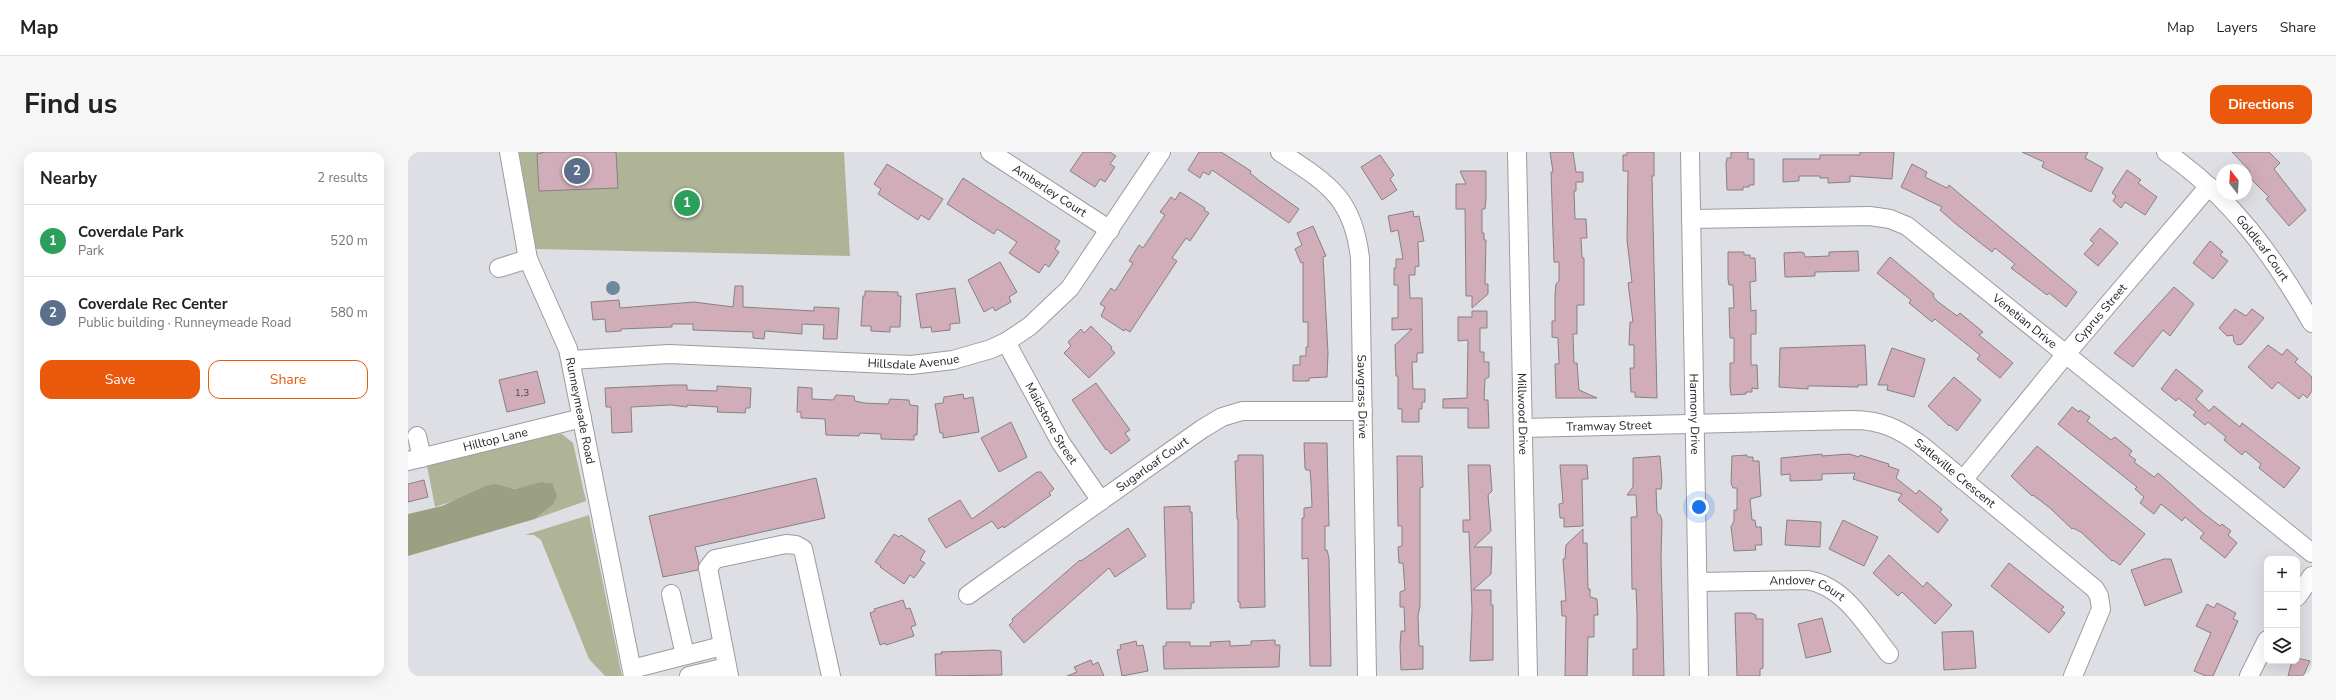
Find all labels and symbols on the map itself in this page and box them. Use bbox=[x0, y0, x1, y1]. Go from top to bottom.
pin: 2 bbox=[564, 156, 590, 186]
street label: Amberley Court bbox=[1009, 161, 1090, 221]
north arrow bbox=[2216, 164, 2252, 200]
pin: 1 bbox=[674, 188, 700, 218]
street label: Goldleaf Court bbox=[2232, 212, 2293, 285]
street label: Cyprus Street bbox=[2071, 280, 2131, 347]
street label: Venetian Drive bbox=[1988, 289, 2061, 352]
street label: Hillsdale Avenue bbox=[867, 351, 961, 373]
street label: Sawgrass Drive bbox=[1354, 354, 1371, 439]
street label: Runneymeade Road bbox=[562, 356, 599, 465]
street label: Millwood Drive bbox=[1514, 373, 1531, 455]
street label: Harmony Drive bbox=[1686, 373, 1703, 455]
street label: Maidstone Street bbox=[1021, 379, 1082, 468]
house number: 1,3 bbox=[515, 386, 529, 400]
street label: Tramway Street bbox=[1566, 417, 1653, 435]
street label: Hilltop Lane bbox=[461, 424, 529, 455]
street label: Sugarloaf Court bbox=[1113, 433, 1192, 495]
street label: Satleville Crescent bbox=[1911, 435, 1999, 512]
your location bbox=[1689, 497, 1709, 517]
street label: Andover Court bbox=[1769, 572, 1849, 605]

